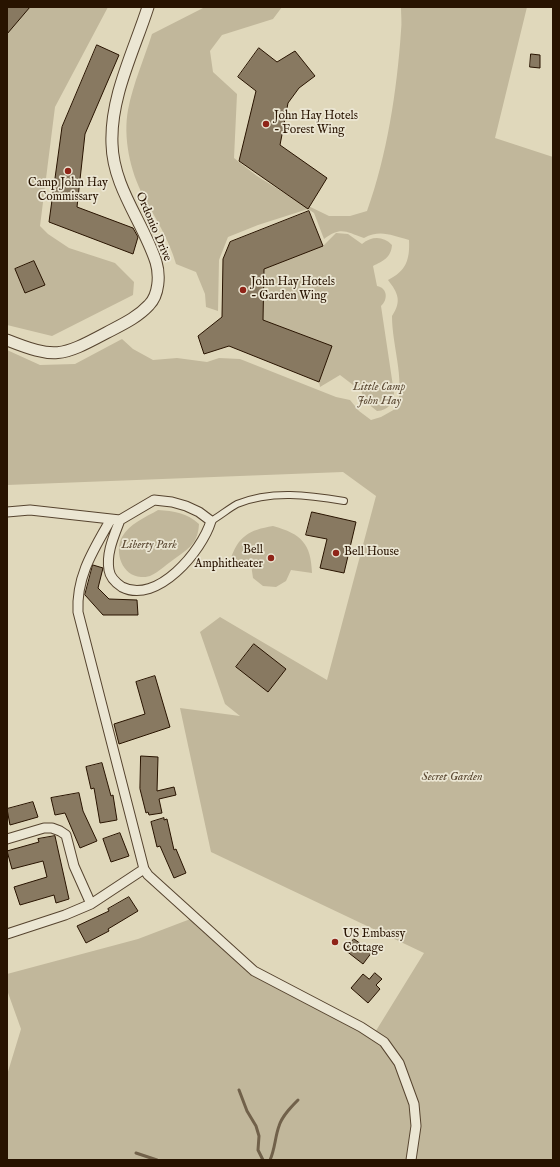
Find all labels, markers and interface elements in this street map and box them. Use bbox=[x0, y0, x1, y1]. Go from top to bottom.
place label: John Hay Hotels - Forest Wing bbox=[274, 110, 358, 138]
marker: John Hay Hotels - Forest Wing bbox=[261, 119, 271, 129]
marker: Camp John Hay Commissary bbox=[63, 166, 73, 176]
place label: Camp John Hay Commissary bbox=[28, 177, 108, 205]
street label: Ordonio Drive bbox=[132, 190, 174, 264]
place label: John Hay Hotels - Garden Wing bbox=[251, 276, 335, 304]
marker: John Hay Hotels - Garden Wing bbox=[238, 285, 248, 295]
park label: Little Camp John Hay bbox=[353, 381, 405, 409]
park label: Liberty Park bbox=[121, 539, 177, 553]
place label: Bell Amphitheater bbox=[194, 544, 263, 572]
place label: Bell House bbox=[344, 546, 399, 560]
marker: Bell House bbox=[331, 548, 341, 558]
marker: Bell Amphitheater bbox=[266, 553, 276, 563]
park label: Secret Garden bbox=[421, 771, 483, 785]
place label: US Embassy Cottage bbox=[343, 928, 405, 956]
marker: US Embassy Cottage bbox=[330, 937, 340, 947]

